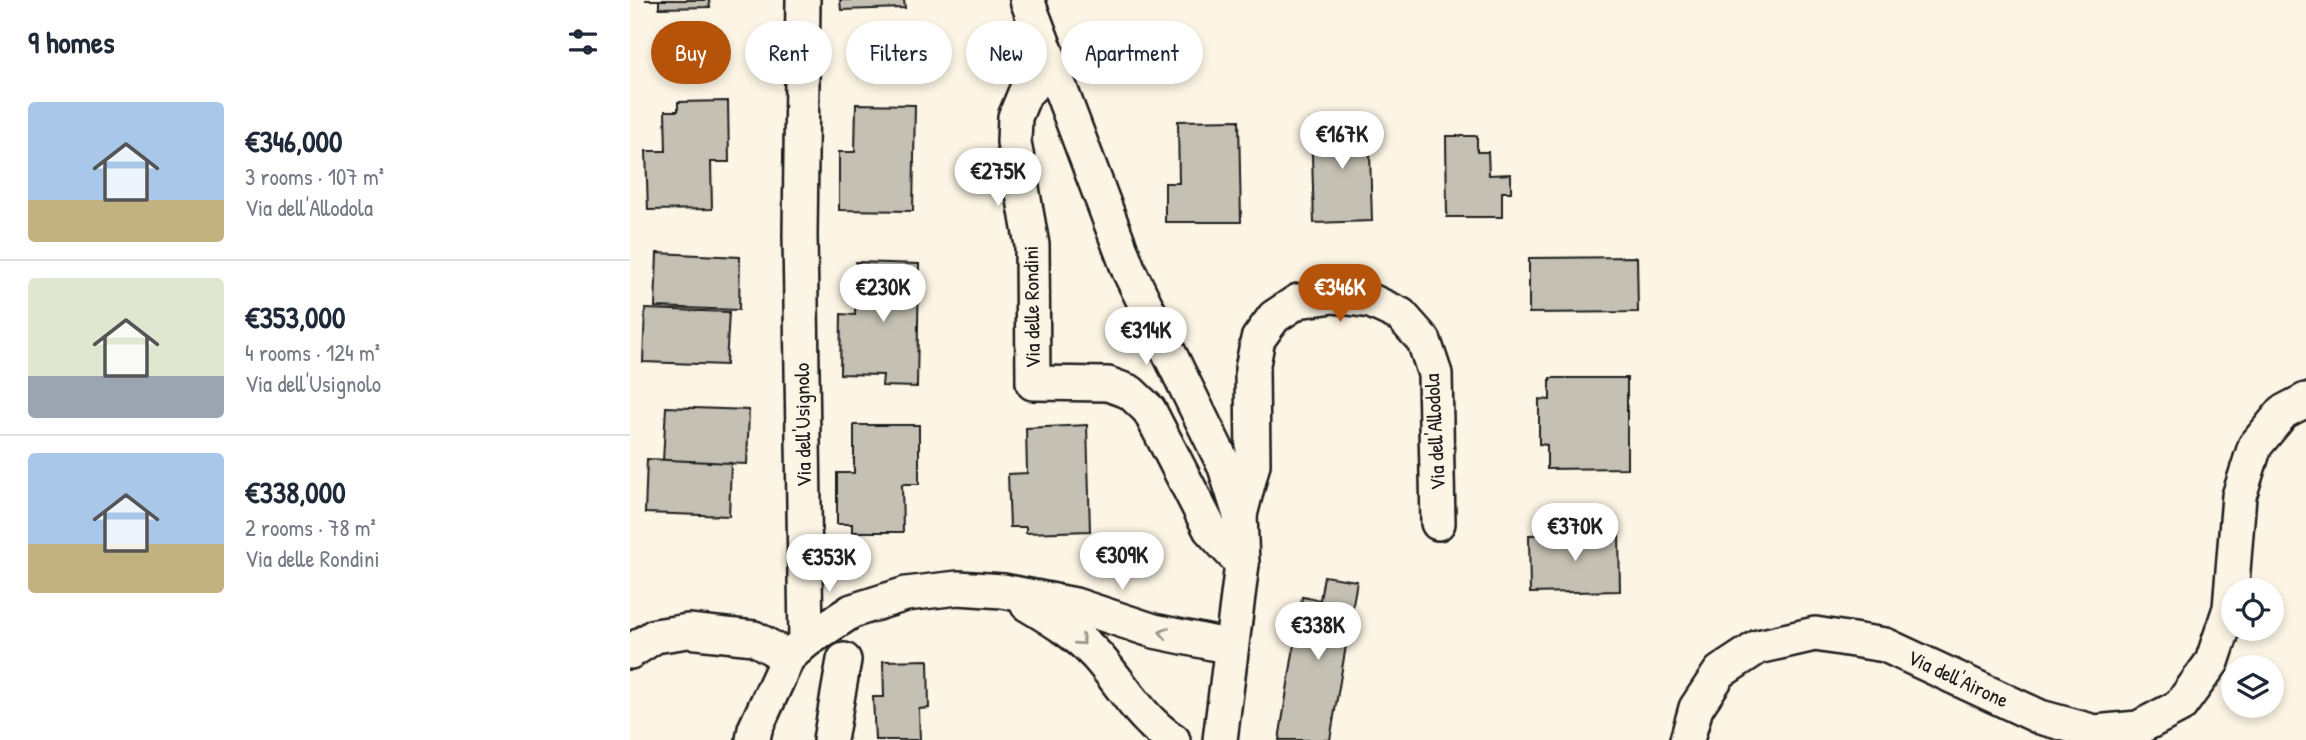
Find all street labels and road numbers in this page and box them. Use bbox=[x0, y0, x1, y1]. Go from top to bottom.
street label: Via delle Rondini bbox=[1016, 245, 1047, 369]
street label: Via dell'Usignolo bbox=[787, 363, 818, 487]
street label: Via dell'Allodola bbox=[1417, 373, 1452, 491]
street label: Via dell'Airone bbox=[1903, 643, 2013, 715]

